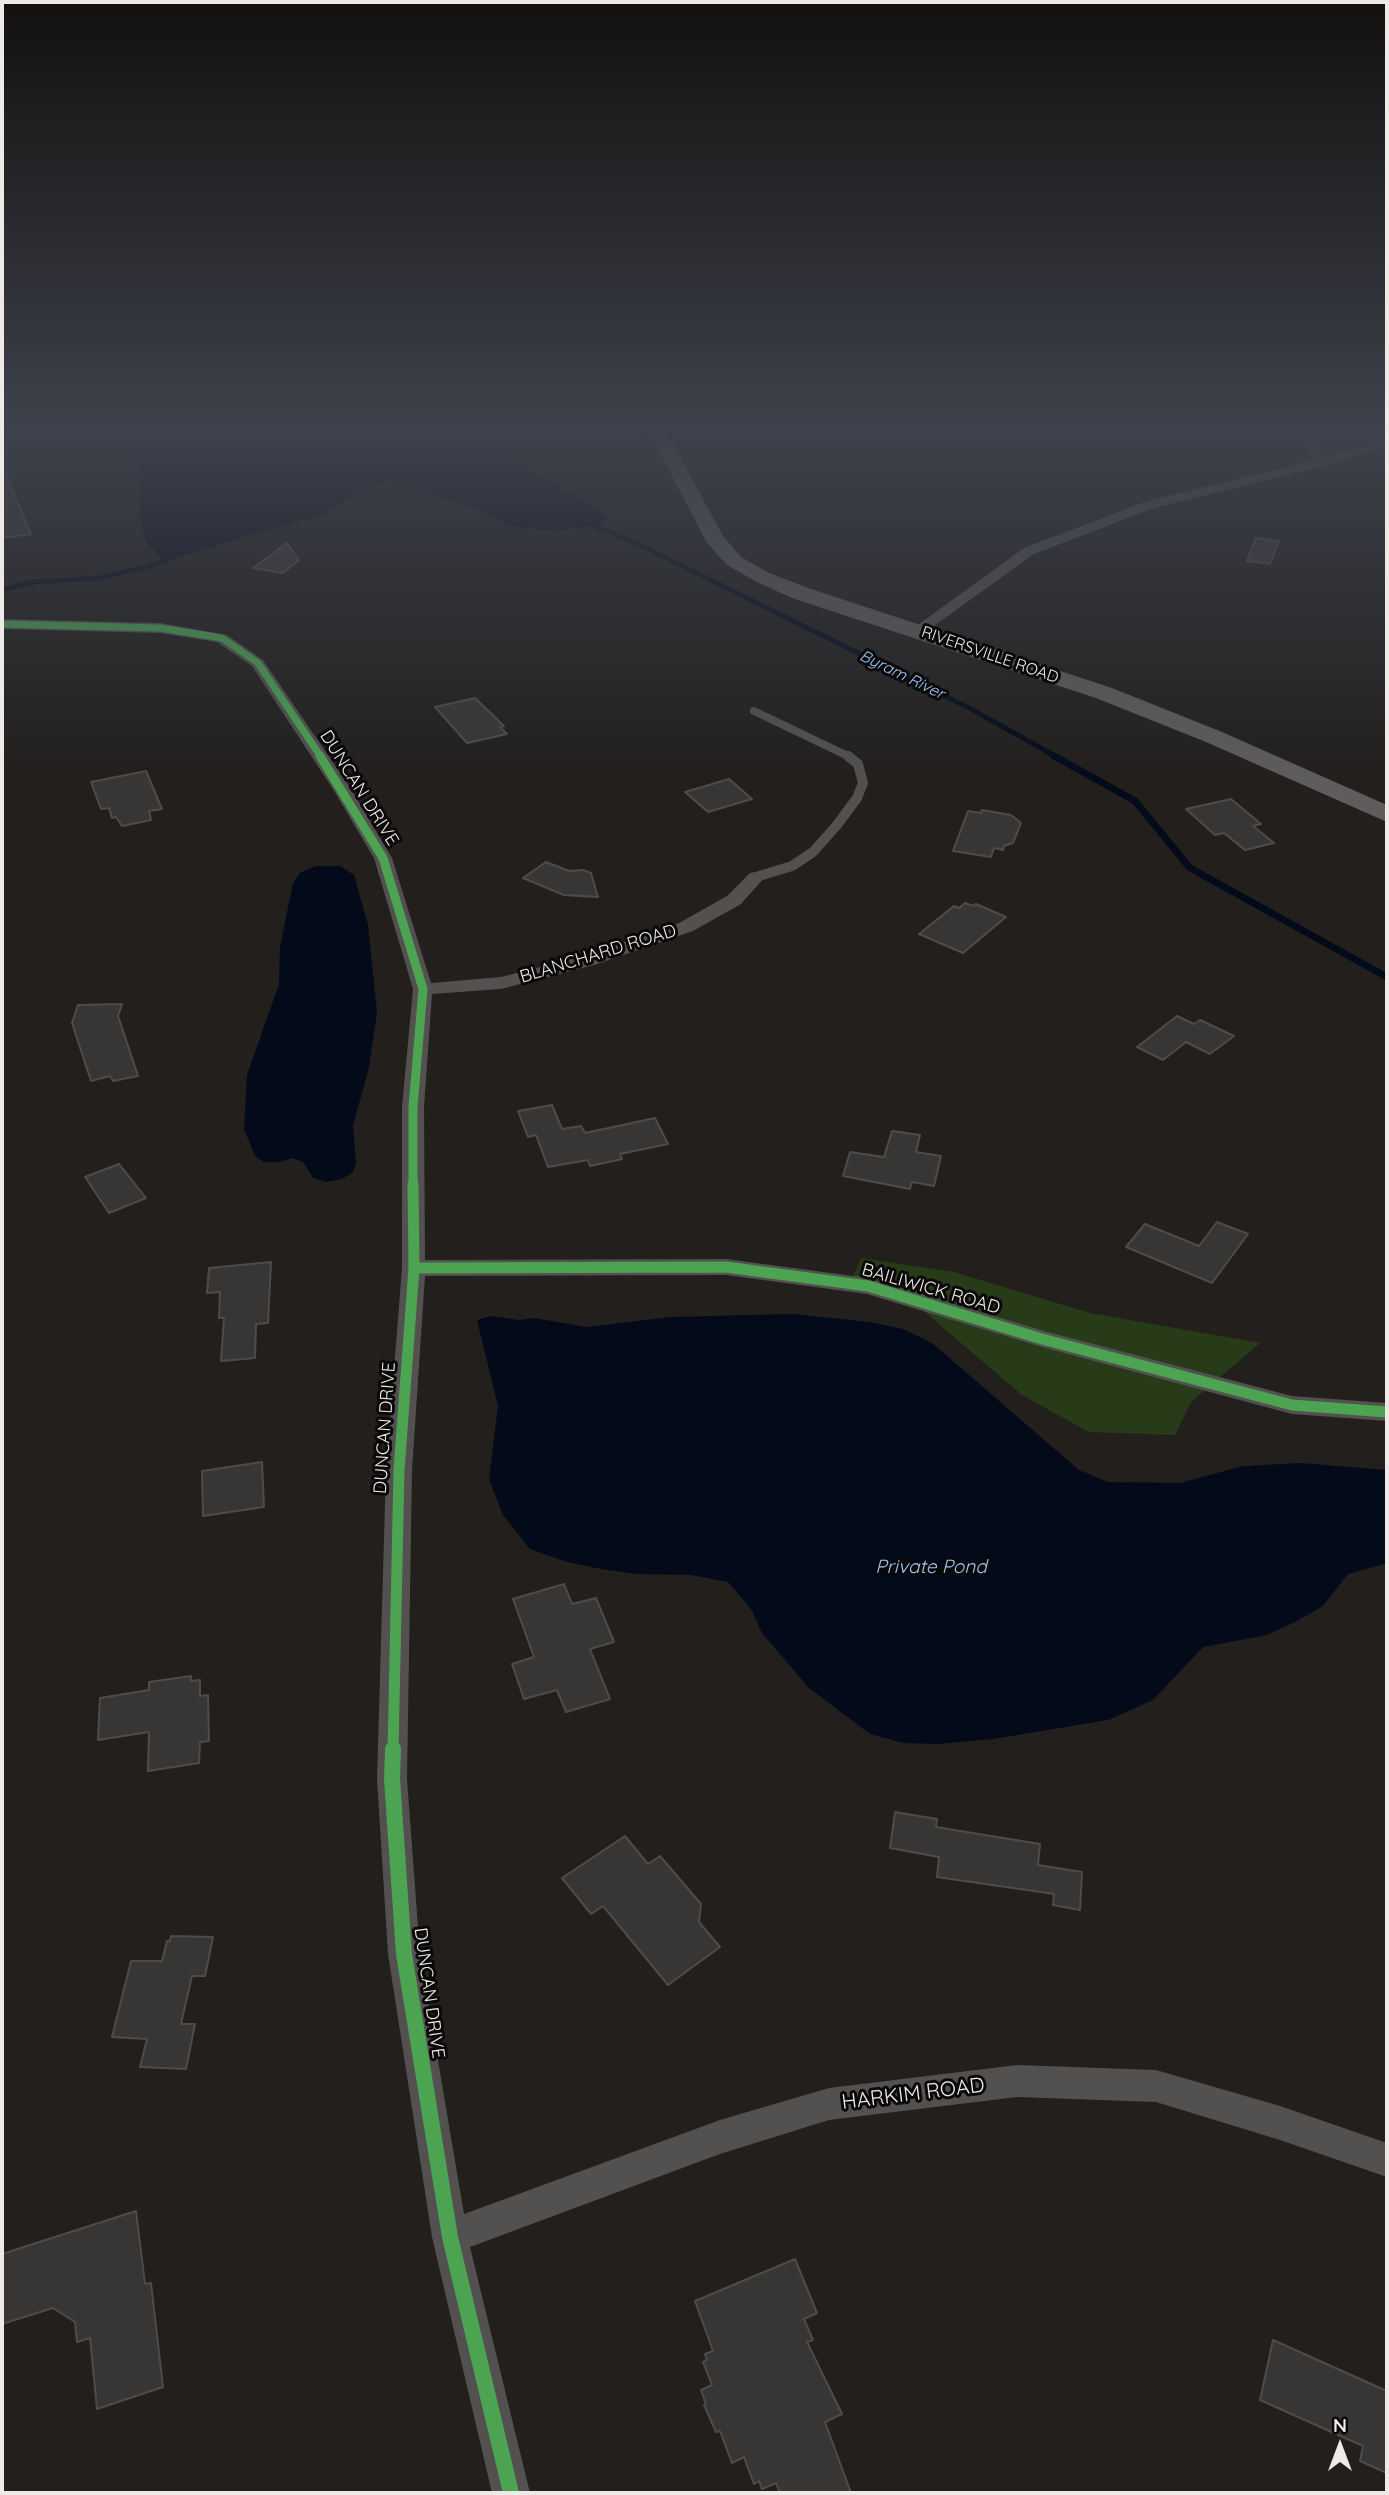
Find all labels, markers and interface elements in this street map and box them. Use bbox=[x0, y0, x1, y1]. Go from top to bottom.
street label: RIVERSVILLE ROAD bbox=[919, 623, 1061, 687]
water label: Byram River bbox=[857, 646, 947, 704]
street label: DUNCAN DRIVE bbox=[315, 726, 403, 850]
street label: BLANCHARD ROAD bbox=[517, 920, 679, 988]
street label: BAILIWICK ROAD bbox=[859, 1259, 1003, 1319]
street label: DUNCAN DRIVE bbox=[370, 1361, 400, 1495]
water label: Private Pond bbox=[875, 1556, 987, 1578]
street label: DUNCAN DRIVE bbox=[409, 1926, 449, 2060]
street label: HARKIM ROAD bbox=[840, 2073, 986, 2115]
north arrow bbox=[1305, 2411, 1375, 2481]
text: N bbox=[1333, 2413, 1347, 2437]

